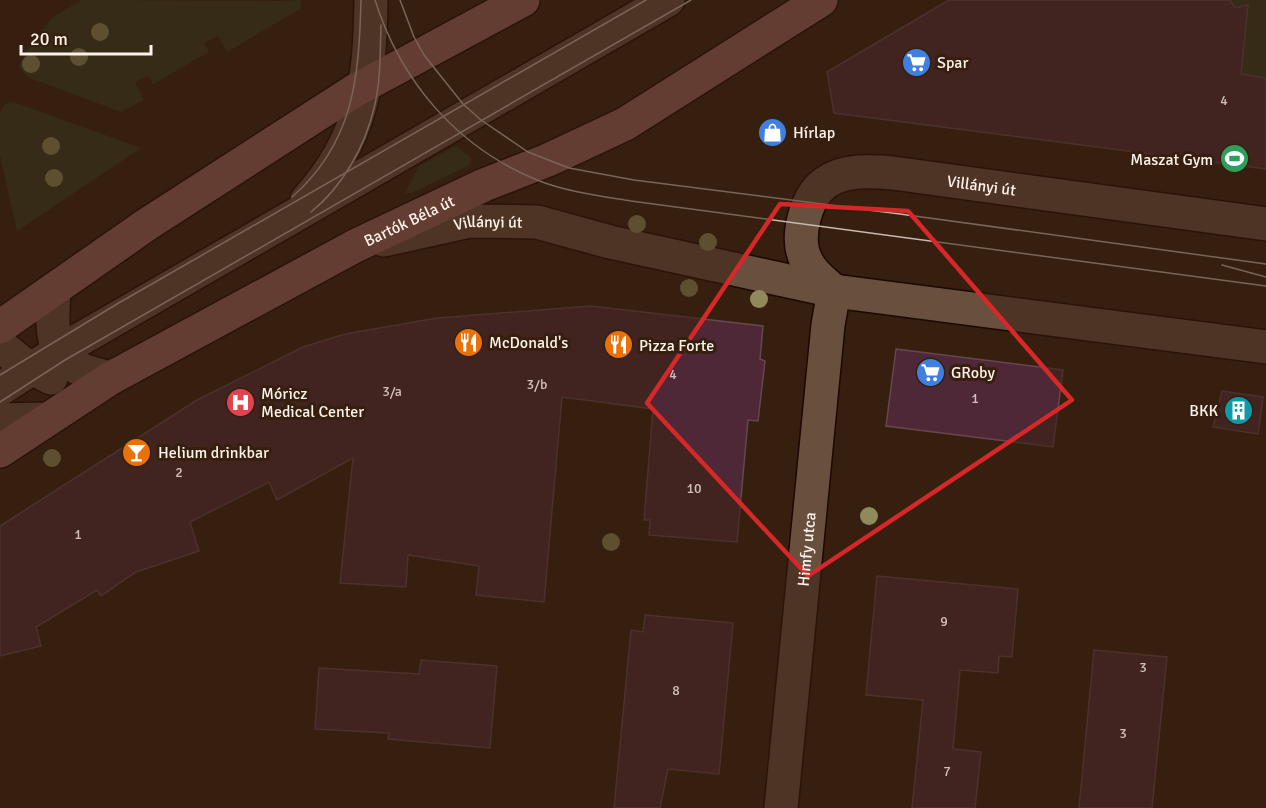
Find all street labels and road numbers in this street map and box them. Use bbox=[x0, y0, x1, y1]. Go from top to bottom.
street label: Villányi út bbox=[946, 171, 1017, 201]
street label: Bartók Béla út bbox=[361, 191, 458, 251]
street label: Villányi út bbox=[452, 212, 523, 235]
street label: Himfy utca bbox=[794, 511, 821, 587]

